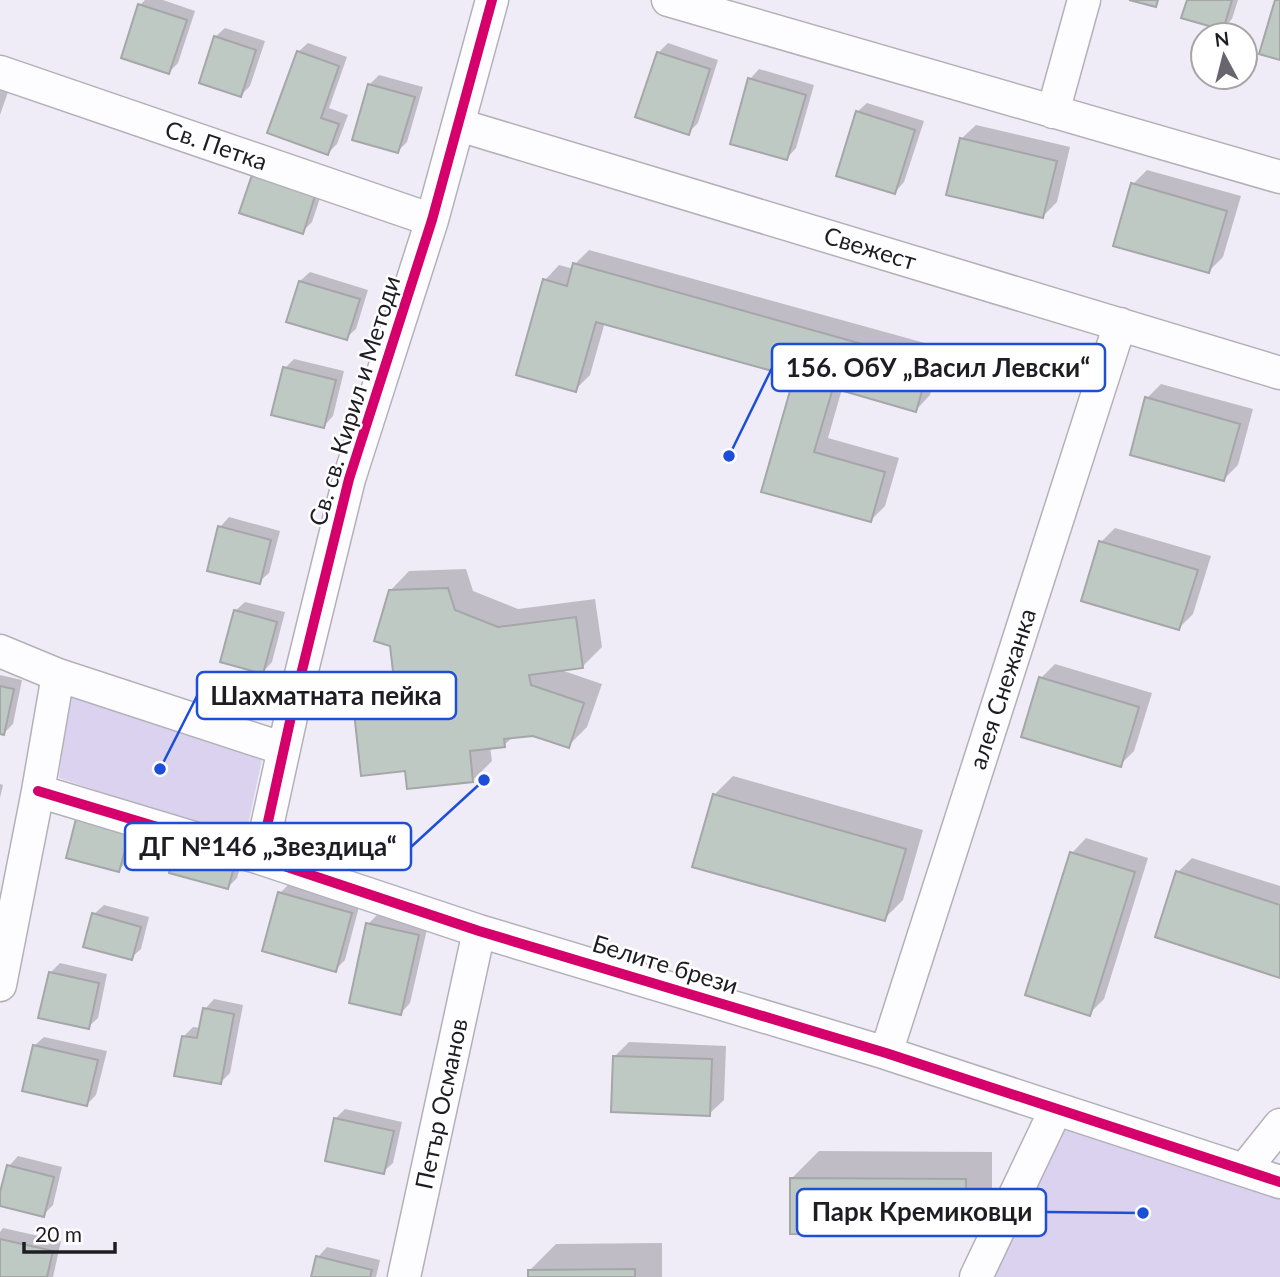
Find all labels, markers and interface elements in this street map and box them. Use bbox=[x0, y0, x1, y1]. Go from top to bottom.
north arrow bbox=[1189, 21, 1259, 91]
text: N bbox=[1213, 26, 1231, 51]
street label: Св. Петка bbox=[162, 114, 271, 176]
street label: Свежест bbox=[821, 220, 920, 275]
street label: Св. св. Кирил и Методи bbox=[302, 272, 405, 529]
callout: 156. ОбУ „Васил Левски“ bbox=[772, 344, 1105, 391]
text: 156. ОбУ „Васил Левски“ bbox=[786, 351, 1090, 383]
street label: алея Снежанка bbox=[962, 604, 1041, 773]
callout: Шахматната пейка bbox=[197, 672, 456, 719]
text: Шахматната пейка bbox=[210, 679, 442, 711]
callout: ДГ №146 „Звездица“ bbox=[125, 823, 411, 870]
text: ДГ №146 „Звездица“ bbox=[139, 830, 397, 862]
street label: Белите брези bbox=[589, 928, 742, 999]
street label: Петър Османов bbox=[408, 1016, 473, 1192]
callout: Парк Кремиковци bbox=[797, 1189, 1046, 1236]
text: Парк Кремиковци bbox=[812, 1195, 1032, 1227]
scale bar bbox=[24, 1210, 116, 1254]
text: 20 m bbox=[35, 1221, 82, 1246]

